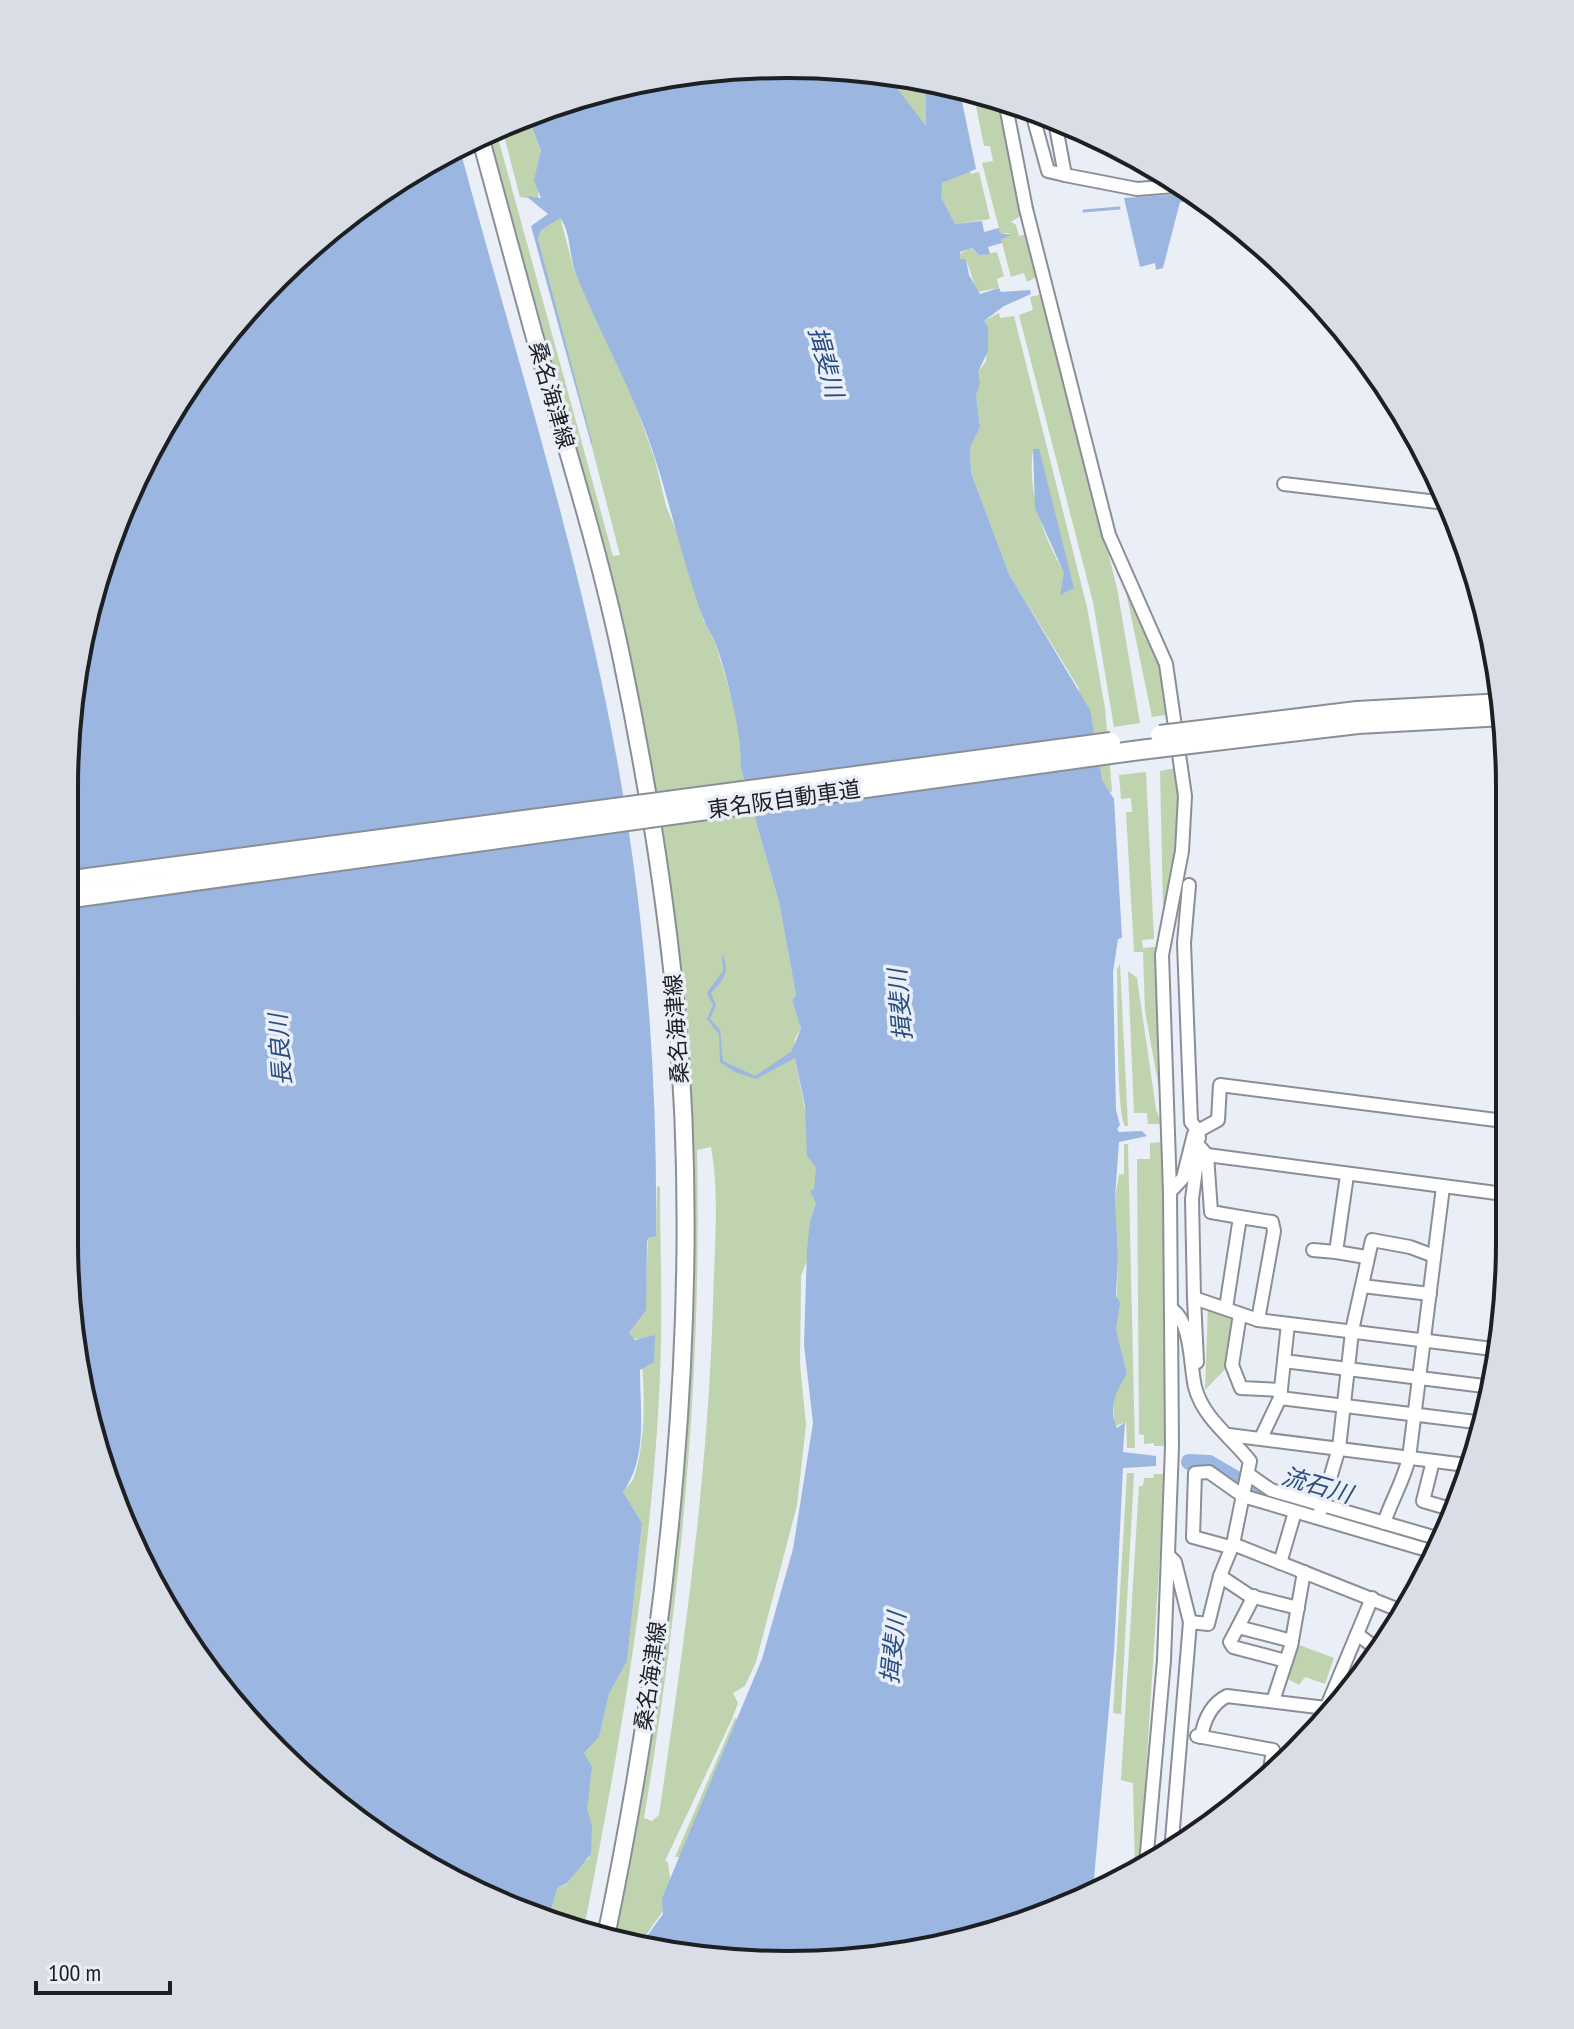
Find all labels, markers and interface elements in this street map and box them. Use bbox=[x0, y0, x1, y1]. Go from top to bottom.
water label: 揖斐川 bbox=[802, 323, 851, 404]
street label: 桑名海津線 bbox=[523, 338, 581, 452]
street label: 東名阪自動車道 bbox=[706, 774, 862, 824]
water label: 揖斐川 bbox=[881, 965, 919, 1042]
street label: 桑名海津線 bbox=[658, 973, 694, 1085]
water label: 長良川 bbox=[262, 1010, 298, 1087]
water label: 流石川 bbox=[1278, 1460, 1359, 1511]
water label: 揖斐川 bbox=[874, 1608, 912, 1685]
street label: 桑名海津線 bbox=[628, 1620, 672, 1732]
scale bar bbox=[36, 1945, 170, 1995]
text: 100 m bbox=[48, 1957, 101, 1988]

